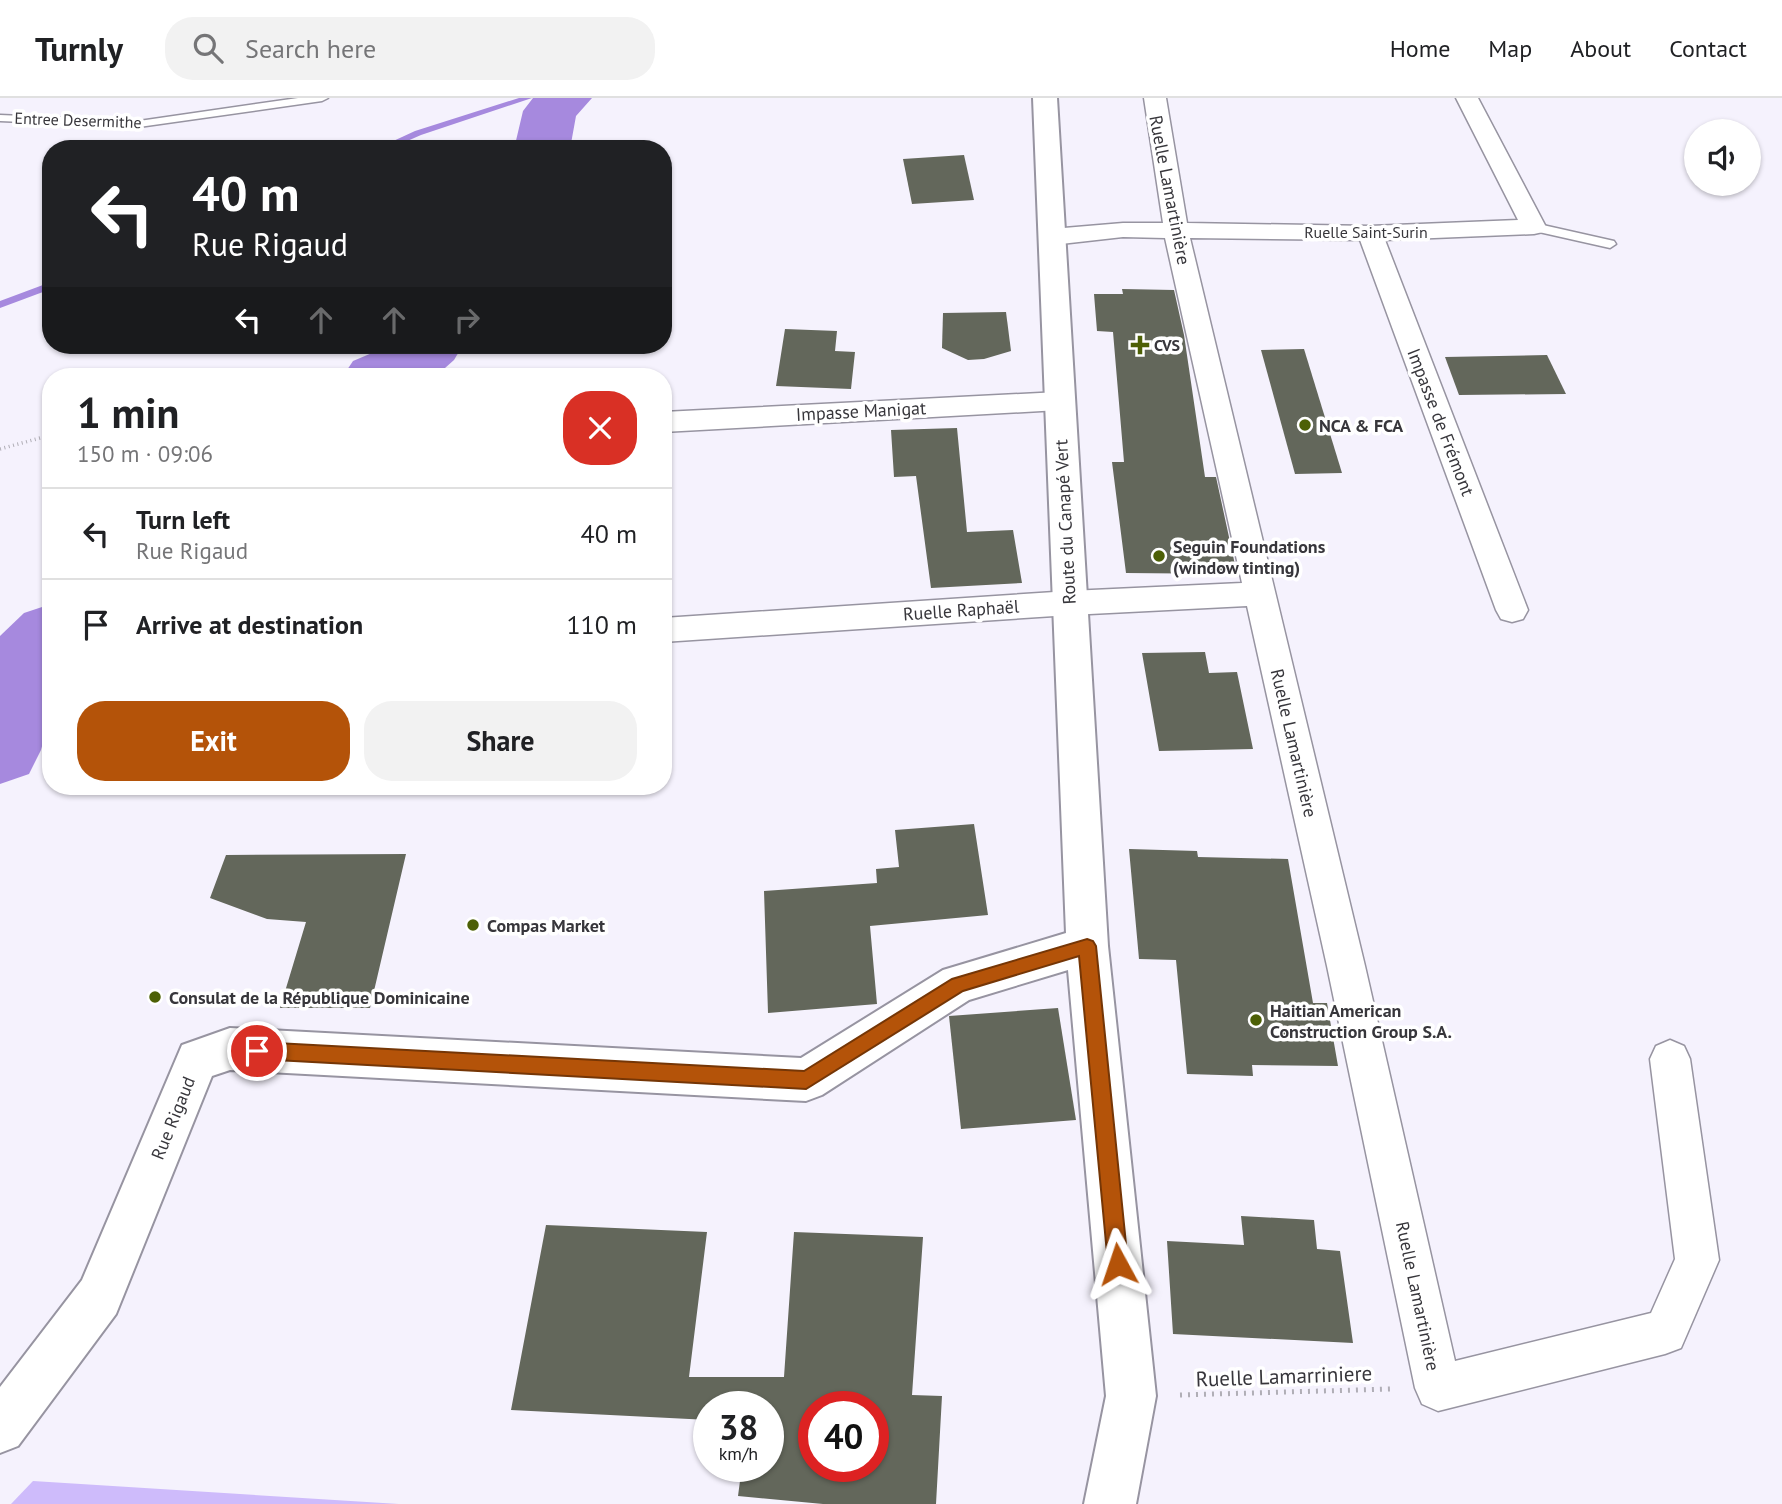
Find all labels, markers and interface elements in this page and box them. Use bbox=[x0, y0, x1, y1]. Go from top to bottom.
search box bbox=[165, 17, 655, 80]
text: Turnly bbox=[35, 27, 123, 70]
icon: search bbox=[189, 29, 227, 67]
text: Search here bbox=[245, 32, 376, 65]
text: Home bbox=[1390, 33, 1450, 64]
text: Map bbox=[1488, 33, 1532, 64]
text: About bbox=[1570, 33, 1631, 64]
text: Contact bbox=[1669, 33, 1747, 64]
street label: Entree Desermithe bbox=[14, 108, 142, 132]
street label: Ruelle Lamartinière bbox=[1144, 113, 1196, 267]
map controls bbox=[1684, 119, 1761, 196]
button: sound bbox=[1684, 119, 1761, 196]
text: 40 m bbox=[192, 161, 299, 225]
icon: left bbox=[77, 168, 168, 259]
street label: Ruelle Saint-Surin bbox=[1304, 222, 1428, 242]
text: Rue Rigaud bbox=[192, 223, 348, 265]
icon: left bbox=[229, 301, 267, 339]
icon: ahead bbox=[302, 301, 340, 339]
icon: ahead bbox=[375, 301, 413, 339]
icon: right bbox=[448, 301, 486, 339]
place label: CVS bbox=[1154, 335, 1180, 355]
marker: CVS bbox=[1132, 337, 1148, 353]
street label: Impasse de Frémont bbox=[1402, 345, 1480, 499]
text: 1 min bbox=[77, 385, 179, 440]
button: close bbox=[563, 391, 637, 465]
street label: Impasse Manigat bbox=[795, 396, 927, 426]
place label: NCA & FCA bbox=[1319, 414, 1403, 437]
marker: NCA & FCA bbox=[1297, 417, 1313, 433]
text: 150 m · 09:06 bbox=[77, 439, 213, 468]
street label: Route du Canapé Vert bbox=[1049, 439, 1081, 605]
text: Turn left bbox=[136, 503, 230, 536]
icon: left bbox=[77, 515, 115, 553]
text: 40 m bbox=[581, 517, 637, 550]
place label: Seguin Foundations (window tinting) bbox=[1173, 535, 1326, 579]
text: Rue Rigaud bbox=[136, 536, 248, 565]
marker: Seguin Foundations (window tinting) bbox=[1151, 548, 1167, 564]
street label: Ruelle Raphaël bbox=[902, 594, 1021, 626]
icon: arrive bbox=[77, 606, 115, 644]
text: Arrive at destination bbox=[136, 608, 363, 641]
text: 110 m bbox=[566, 608, 637, 641]
street label: Ruelle Lamartinière bbox=[1266, 666, 1322, 820]
button: Exit bbox=[77, 701, 350, 781]
button: Share bbox=[364, 701, 637, 781]
place label: Compas Market bbox=[487, 914, 606, 937]
marker: Compas Market bbox=[465, 917, 481, 933]
place label: Consulat de la République Dominicaine bbox=[169, 986, 470, 1009]
marker: Consulat de la République Dominicaine bbox=[147, 989, 163, 1005]
place label: Haitian American Construction Group S.A. bbox=[1270, 999, 1452, 1043]
marker: Haitian American Construction Group S.A. bbox=[1248, 1012, 1264, 1028]
pin bbox=[227, 1021, 287, 1081]
icon: arrive bbox=[238, 1032, 276, 1070]
street label: Rue Rigaud bbox=[146, 1073, 200, 1163]
street label: Ruelle Lamartinière bbox=[1391, 1219, 1445, 1373]
position arrow bbox=[1081, 1227, 1155, 1301]
street label: Ruelle Lamarriniere bbox=[1195, 1359, 1373, 1393]
speed limit sign: 40 bbox=[798, 1391, 889, 1482]
text: 38 bbox=[719, 1404, 758, 1450]
text: km/h bbox=[719, 1442, 758, 1465]

